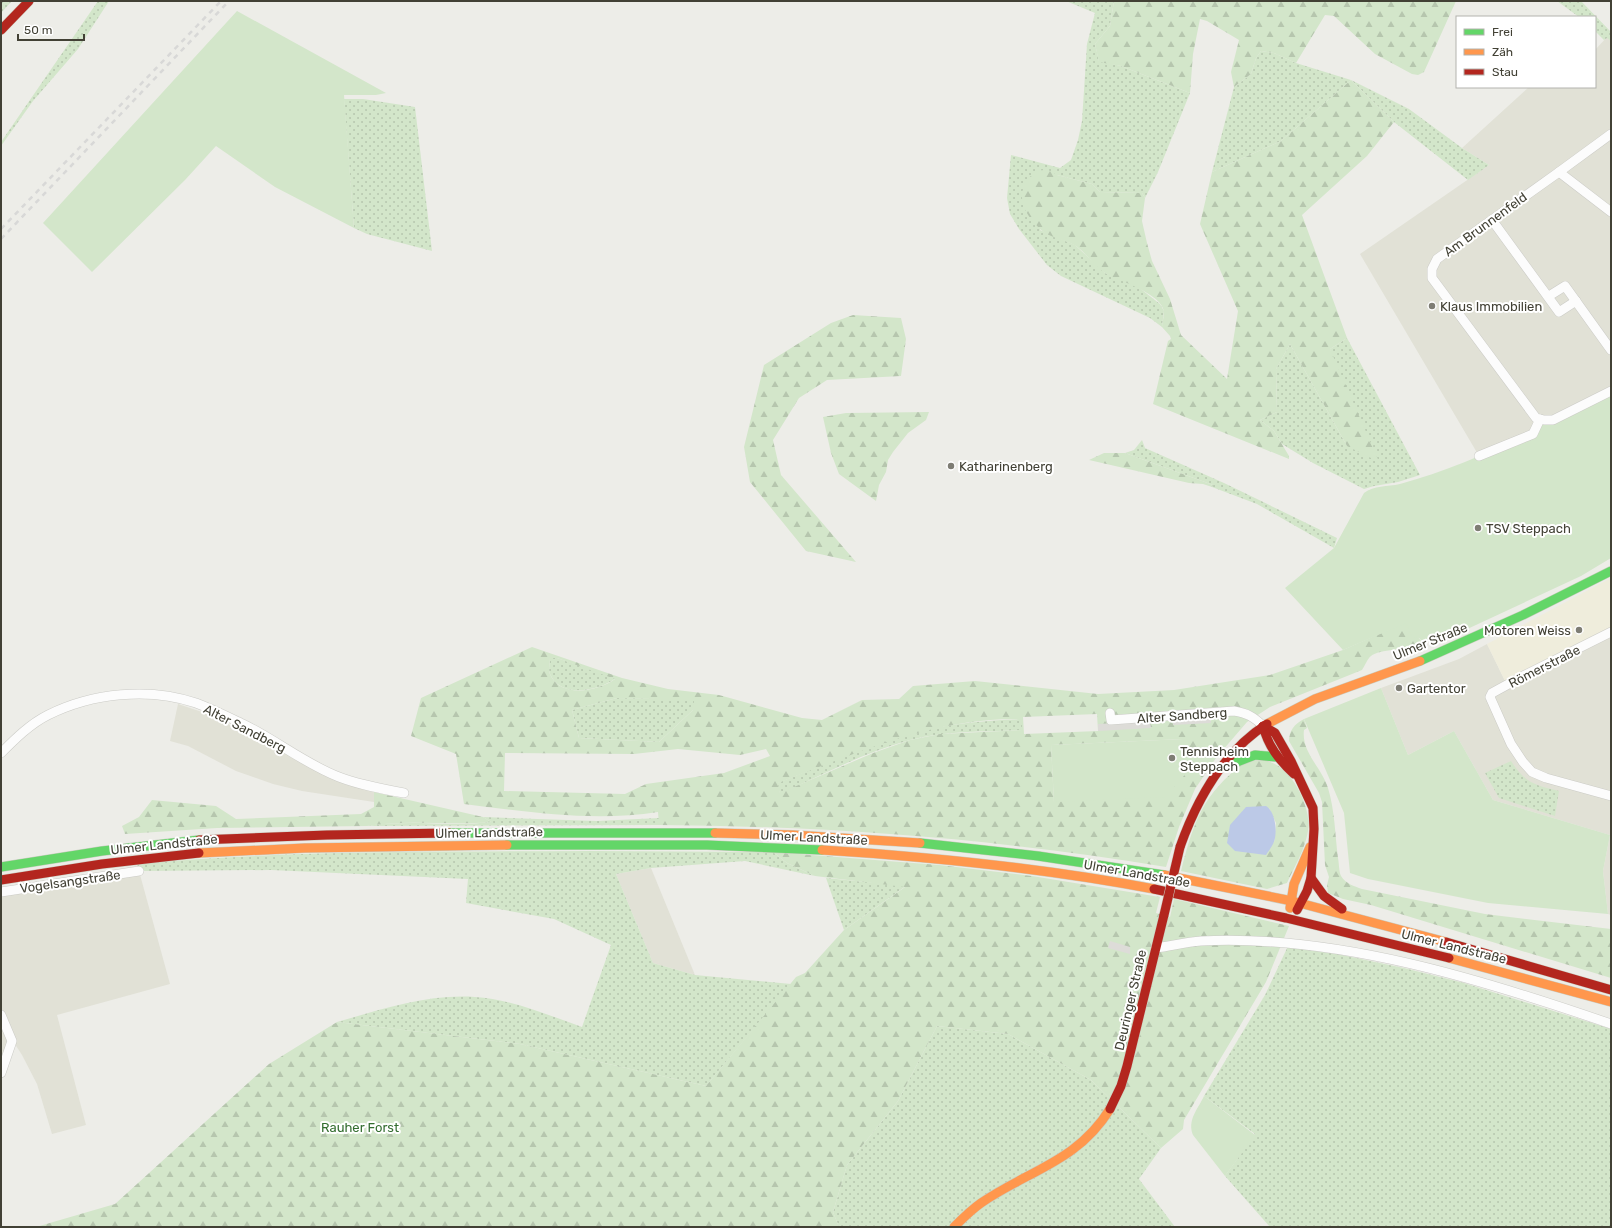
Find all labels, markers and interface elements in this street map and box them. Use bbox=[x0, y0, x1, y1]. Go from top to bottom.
scale bar bbox=[18, 16, 84, 42]
legend bbox=[1456, 16, 1596, 88]
text: 50 m bbox=[24, 23, 52, 37]
text: Frei bbox=[1492, 25, 1513, 39]
text: Zäh bbox=[1492, 45, 1513, 59]
text: Stau bbox=[1492, 65, 1518, 79]
street label: Am Brunnenfeld bbox=[1441, 189, 1530, 259]
place label: Klaus Immobilien bbox=[1440, 299, 1542, 314]
marker: Klaus Immobilien bbox=[1427, 301, 1437, 311]
place label: Katharinenberg bbox=[959, 459, 1053, 475]
marker: Katharinenberg bbox=[946, 461, 956, 471]
place label: TSV Steppach bbox=[1486, 521, 1571, 536]
marker: TSV Steppach bbox=[1473, 523, 1483, 533]
street label: Ulmer Straße bbox=[1391, 620, 1470, 663]
place label: Motoren Weiss bbox=[1484, 623, 1571, 638]
marker: Motoren Weiss bbox=[1574, 625, 1584, 635]
street label: Römerstraße bbox=[1506, 642, 1583, 691]
place label: Gartentor bbox=[1407, 681, 1466, 696]
marker: Gartentor bbox=[1394, 683, 1404, 693]
street label: Alter Sandberg bbox=[201, 701, 289, 757]
street label: Alter Sandberg bbox=[1136, 705, 1228, 727]
place label: Tennisheim Steppach bbox=[1180, 744, 1249, 774]
marker: Tennisheim Steppach bbox=[1167, 753, 1177, 763]
street label: Ulmer Landstraße bbox=[435, 824, 543, 841]
street label: Ulmer Landstraße bbox=[760, 827, 868, 848]
street label: Ulmer Landstraße bbox=[110, 831, 218, 858]
street label: Ulmer Landstraße bbox=[1083, 857, 1191, 890]
street label: Vogelsangstraße bbox=[19, 867, 122, 897]
street label: Ulmer Landstraße bbox=[1400, 926, 1508, 967]
street label: Deuringer Straße bbox=[1112, 948, 1150, 1052]
park label: Rauher Forst bbox=[321, 1120, 399, 1135]

